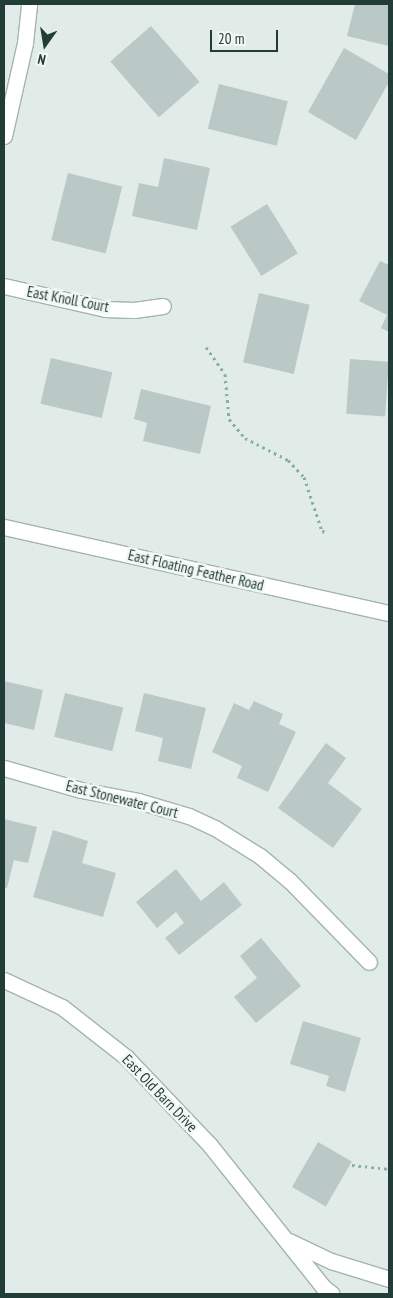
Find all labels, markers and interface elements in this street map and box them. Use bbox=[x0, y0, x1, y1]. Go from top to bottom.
north arrow bbox=[20, 20, 70, 70]
scale bar bbox=[213, 20, 280, 52]
text: 20 m bbox=[218, 29, 244, 48]
text: N bbox=[36, 50, 47, 69]
street label: East Knoll Court bbox=[25, 282, 111, 316]
street label: East Floating Feather Road bbox=[126, 546, 266, 594]
street label: East Stonewater Court bbox=[64, 776, 180, 822]
street label: East Old Barn Drive bbox=[119, 1051, 201, 1135]

